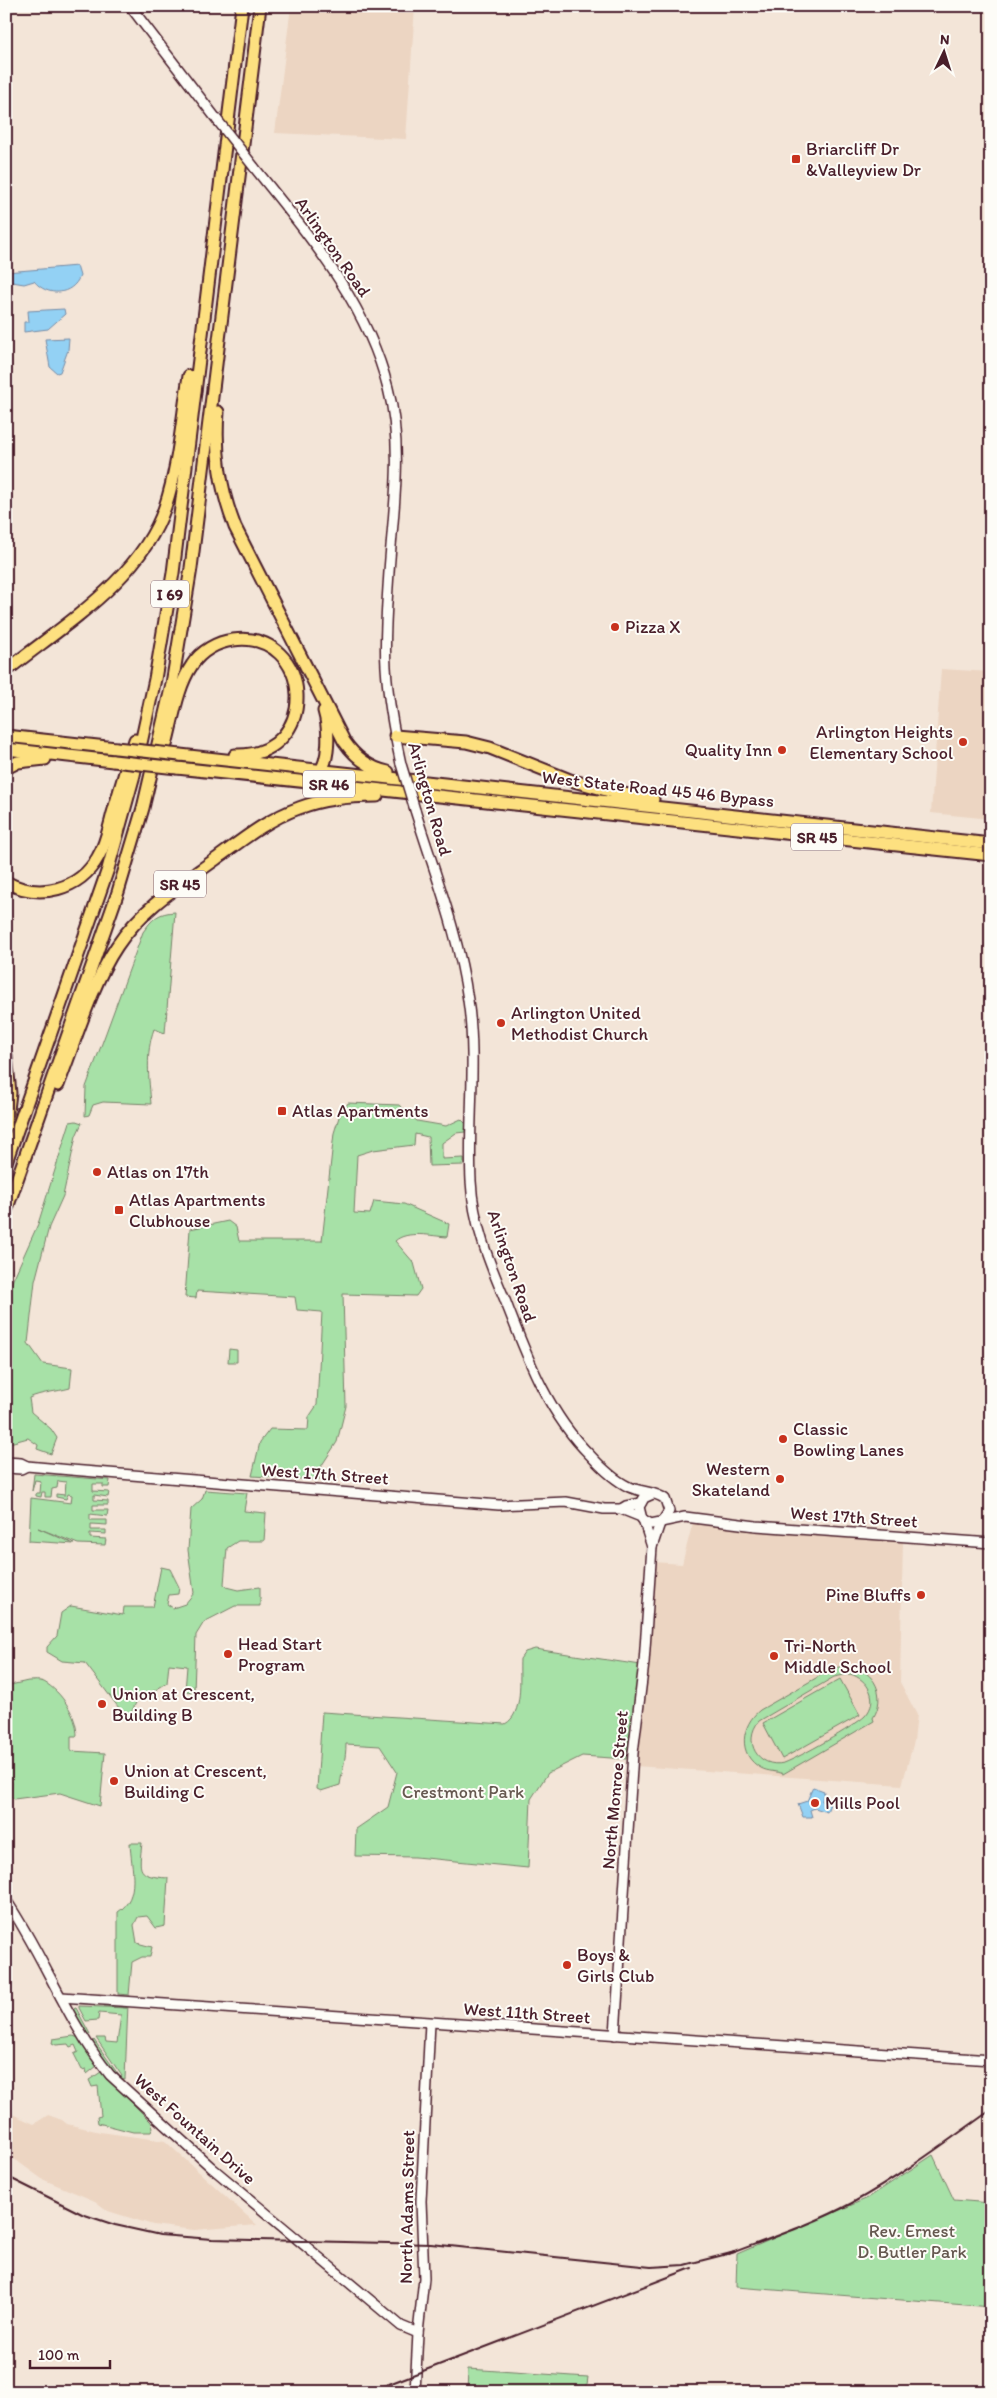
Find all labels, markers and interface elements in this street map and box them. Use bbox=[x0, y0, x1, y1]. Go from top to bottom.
north arrow bbox=[920, 28, 970, 78]
text: N bbox=[940, 31, 950, 48]
place label: Briarcliff Dr &Valleyview Dr bbox=[806, 138, 922, 181]
marker: Briarcliff Dr &Valleyview Dr bbox=[790, 153, 802, 165]
street label: Arlington Road bbox=[290, 193, 376, 301]
road number: I 69 bbox=[151, 580, 189, 608]
place label: Pizza X bbox=[625, 616, 680, 638]
marker: Pizza X bbox=[609, 621, 621, 633]
place label: Arlington Heights Elementary School bbox=[809, 721, 953, 764]
marker: Arlington Heights Elementary School bbox=[957, 736, 969, 748]
place label: Quality Inn bbox=[685, 739, 772, 761]
street label: Arlington Road bbox=[403, 740, 457, 858]
marker: Quality Inn bbox=[776, 744, 788, 756]
street label: West State Road 45 46 Bypass bbox=[541, 766, 775, 812]
road number: SR 46 bbox=[303, 771, 355, 798]
road number: SR 45 bbox=[791, 824, 843, 850]
road number: SR 45 bbox=[154, 871, 206, 898]
place label: Arlington United Methodist Church bbox=[511, 1002, 648, 1045]
marker: Arlington United Methodist Church bbox=[495, 1017, 507, 1029]
place label: Atlas Apartments bbox=[292, 1100, 429, 1122]
marker: Atlas Apartments bbox=[276, 1105, 288, 1117]
place label: Atlas on 17th bbox=[107, 1161, 209, 1183]
marker: Atlas on 17th bbox=[91, 1166, 103, 1178]
place label: Atlas Apartments Clubhouse bbox=[129, 1189, 266, 1232]
marker: Atlas Apartments Clubhouse bbox=[113, 1204, 125, 1216]
street label: Arlington Road bbox=[483, 1207, 542, 1325]
place label: Classic Bowling Lanes bbox=[793, 1418, 904, 1461]
marker: Classic Bowling Lanes bbox=[777, 1433, 789, 1445]
place label: Western Skateland bbox=[692, 1458, 770, 1501]
street label: West 17th Street bbox=[260, 1459, 390, 1489]
marker: Western Skateland bbox=[774, 1473, 786, 1485]
street label: West 17th Street bbox=[789, 1502, 919, 1532]
place label: Pine Bluffs bbox=[826, 1584, 911, 1606]
marker: Pine Bluffs bbox=[915, 1589, 927, 1601]
place label: Head Start Program bbox=[238, 1633, 322, 1676]
place label: Tri-North Middle School bbox=[784, 1635, 891, 1678]
marker: Head Start Program bbox=[222, 1648, 234, 1660]
marker: Tri-North Middle School bbox=[768, 1650, 780, 1662]
place label: Union at Crescent, Building B bbox=[112, 1683, 255, 1726]
marker: Union at Crescent, Building B bbox=[96, 1698, 108, 1710]
street label: North Monroe Street bbox=[597, 1709, 633, 1870]
place label: Union at Crescent, Building C bbox=[124, 1760, 267, 1803]
marker: Union at Crescent, Building C bbox=[108, 1775, 120, 1787]
park label: Crestmont Park bbox=[402, 1781, 524, 1803]
place label: Mills Pool bbox=[825, 1792, 900, 1814]
marker: Mills Pool bbox=[809, 1797, 821, 1809]
place label: Boys & Girls Club bbox=[577, 1944, 654, 1987]
marker: Boys & Girls Club bbox=[561, 1959, 573, 1971]
street label: West 11th Street bbox=[463, 1998, 591, 2028]
street label: West Fountain Drive bbox=[130, 2069, 260, 2189]
street label: North Adams Street bbox=[395, 2130, 419, 2284]
park label: Rev. Ernest D. Butler Park bbox=[857, 2220, 967, 2263]
scale bar bbox=[30, 2338, 110, 2370]
text: 100 m bbox=[38, 2346, 80, 2364]

